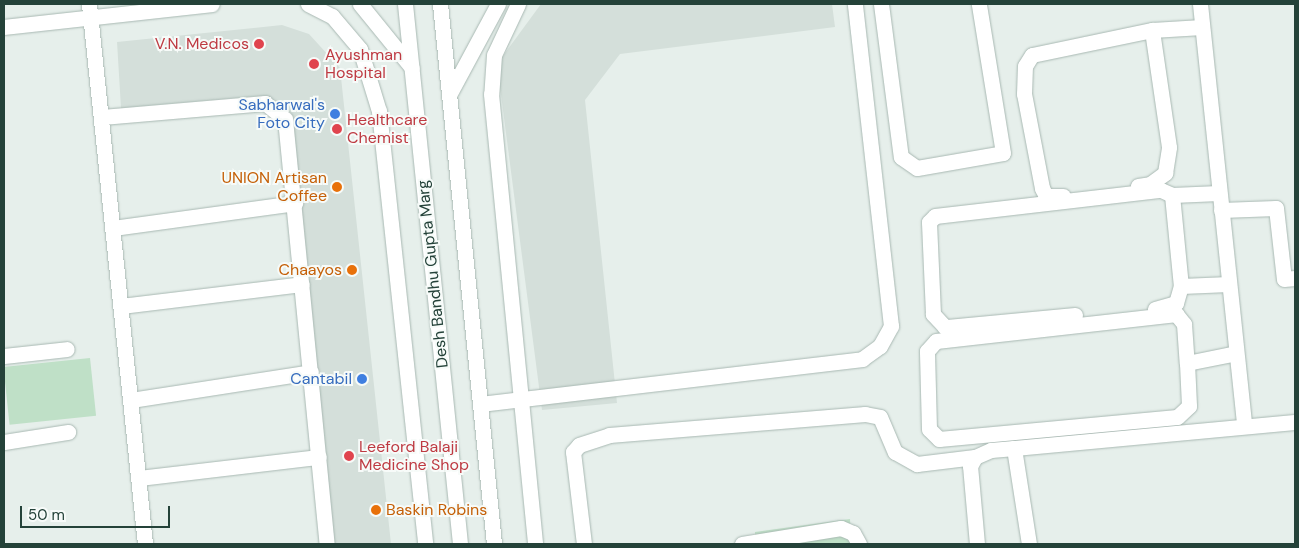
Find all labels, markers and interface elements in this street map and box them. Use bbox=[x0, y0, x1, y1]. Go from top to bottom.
place label: V.N. Medicos bbox=[155, 34, 249, 54]
marker: V.N. Medicos bbox=[253, 38, 265, 50]
place label: Ayushman Hospital bbox=[325, 45, 402, 83]
marker: Ayushman Hospital bbox=[307, 57, 321, 71]
place label: Sabharwal's Foto City bbox=[238, 95, 325, 133]
marker: Sabharwal's Foto City bbox=[329, 108, 341, 120]
place label: Healthcare Chemist bbox=[347, 110, 427, 148]
marker: Healthcare Chemist bbox=[331, 123, 343, 135]
place label: UNION Artisan Coffee bbox=[221, 168, 327, 206]
street label: Desh Bandhu Gupta Marg bbox=[414, 179, 452, 369]
marker: UNION Artisan Coffee bbox=[331, 181, 343, 193]
place label: Chaayos bbox=[278, 260, 342, 280]
marker: Chaayos bbox=[346, 264, 358, 276]
place label: Cantabil bbox=[290, 369, 352, 389]
marker: Cantabil bbox=[356, 373, 368, 385]
place label: Leeford Balaji Medicine Shop bbox=[359, 437, 469, 475]
marker: Leeford Balaji Medicine Shop bbox=[343, 450, 355, 462]
scale bar bbox=[22, 496, 172, 528]
place label: Baskin Robins bbox=[386, 500, 487, 520]
marker: Baskin Robins bbox=[370, 504, 382, 516]
text: 50 m bbox=[28, 505, 65, 525]

